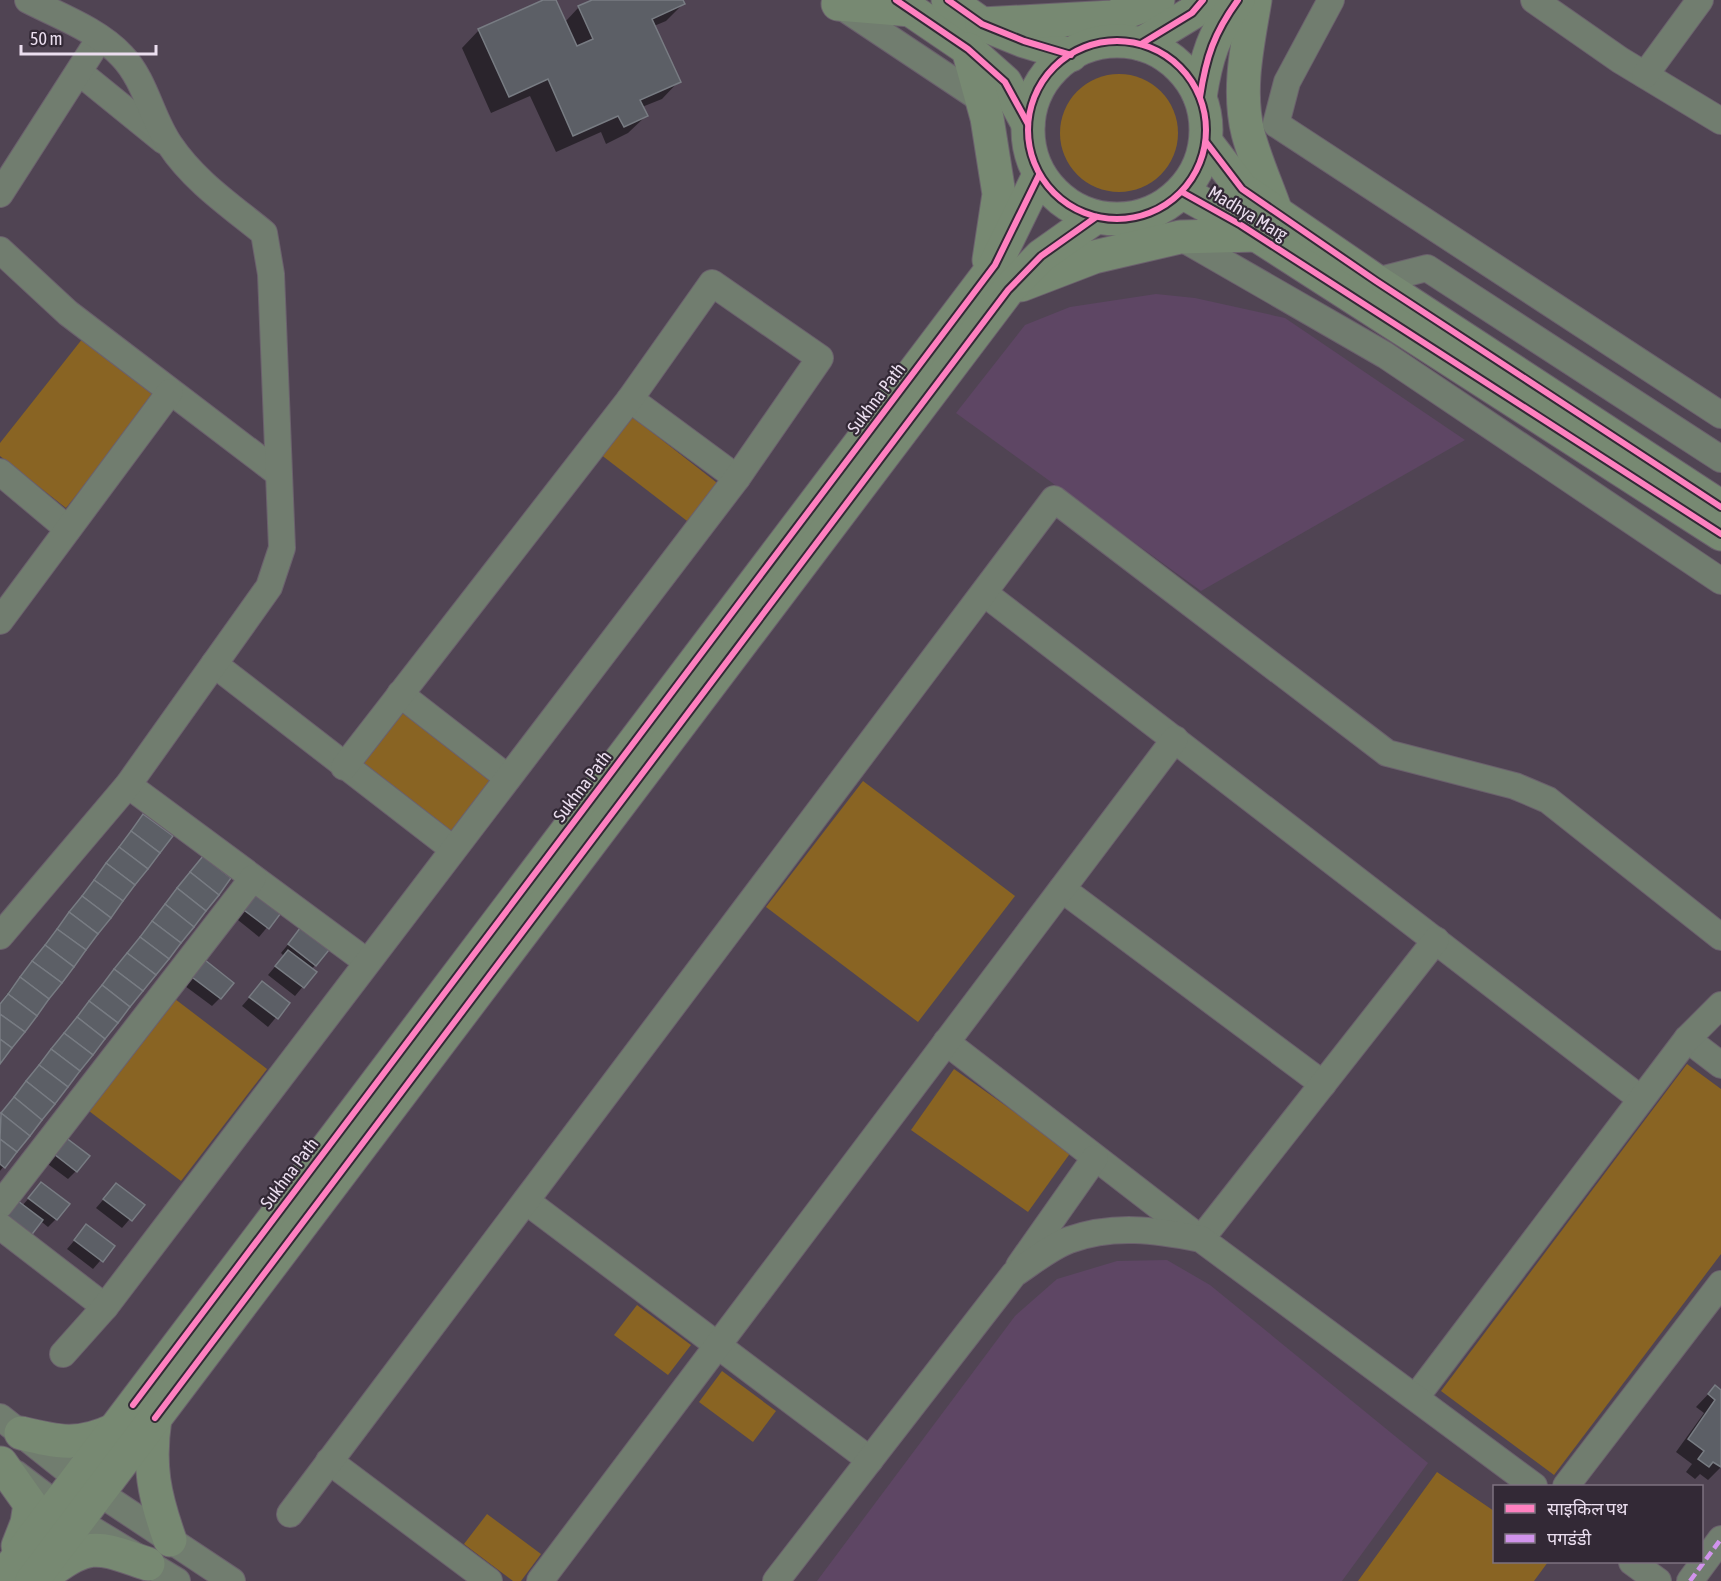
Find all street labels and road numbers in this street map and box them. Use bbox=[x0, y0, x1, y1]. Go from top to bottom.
street label: Madhya Marg bbox=[1205, 181, 1292, 245]
street label: Sukhna Path bbox=[843, 358, 909, 438]
street label: Sukhna Path bbox=[549, 746, 615, 826]
street label: Sukhna Path bbox=[256, 1133, 322, 1213]

